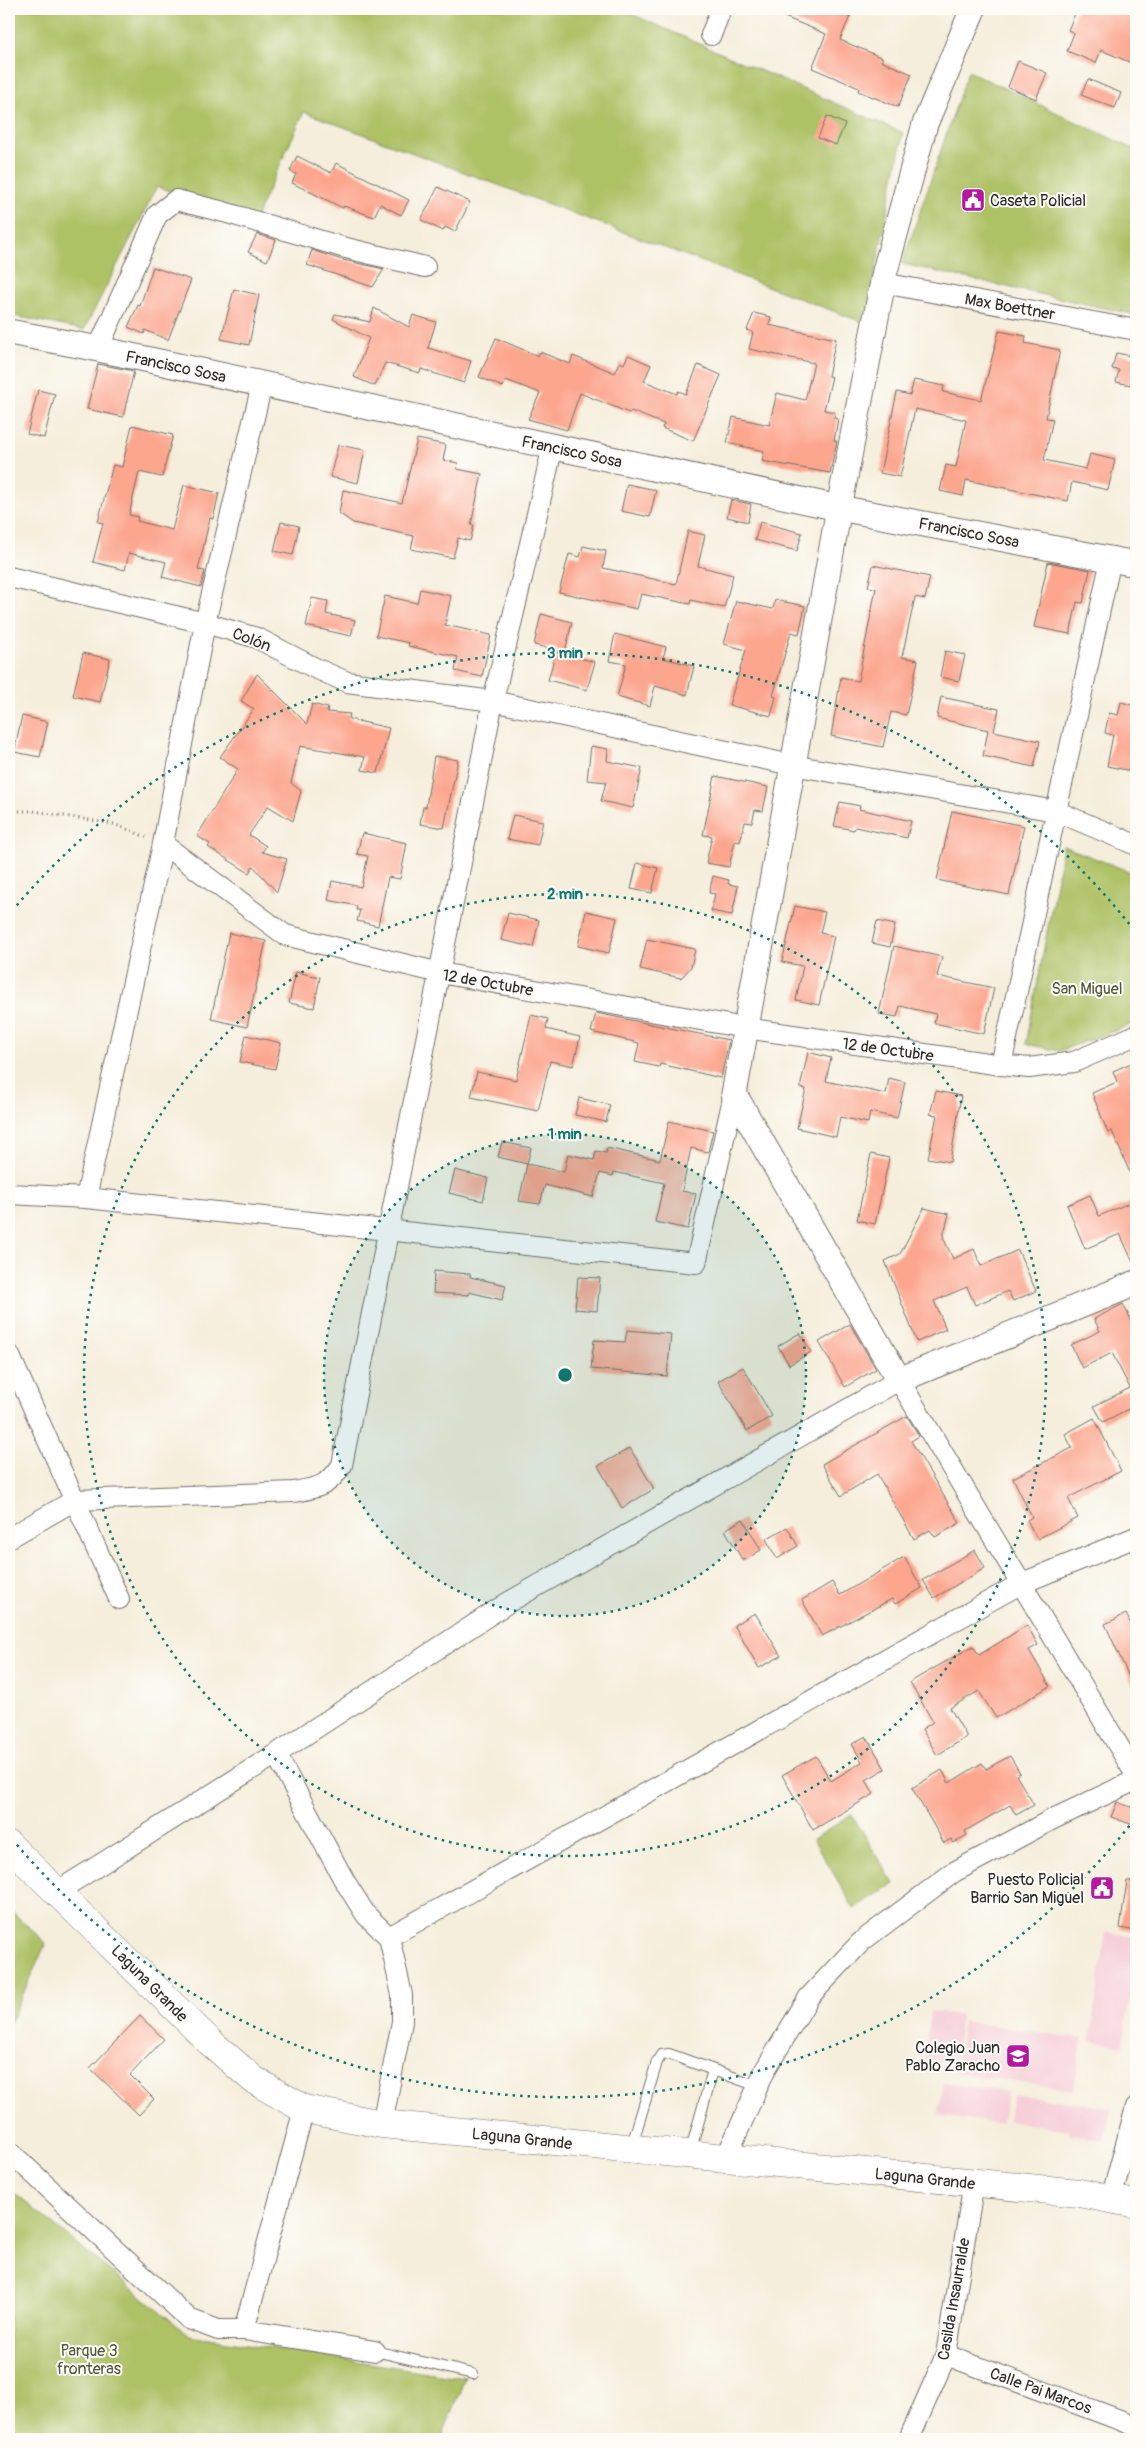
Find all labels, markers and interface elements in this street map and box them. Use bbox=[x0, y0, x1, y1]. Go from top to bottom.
public building icon: Caseta Policial bbox=[960, 187, 986, 213]
place label: Caseta Policial bbox=[990, 191, 1086, 211]
street label: Max Boettner bbox=[963, 289, 1057, 325]
street label: Francisco Sosa bbox=[124, 347, 228, 387]
street label: Francisco Sosa bbox=[520, 432, 624, 472]
street label: Francisco Sosa bbox=[917, 513, 1021, 553]
street label: Colón bbox=[229, 623, 274, 656]
text: 3 min bbox=[547, 644, 583, 663]
text: 2 min bbox=[547, 885, 583, 904]
street label: 12 de Octubre bbox=[441, 965, 535, 1001]
park label: San Miguel bbox=[1052, 979, 1122, 999]
street label: 12 de Octubre bbox=[841, 1034, 935, 1066]
text: 1 min bbox=[548, 1125, 582, 1144]
centre of rings bbox=[556, 1366, 574, 1384]
place label: Puesto Policial Barrio San Miguel bbox=[970, 1870, 1084, 1908]
public building icon: Puesto Policial Barrio San Miguel bbox=[1089, 1875, 1115, 1901]
street label: Laguna Grande bbox=[107, 1941, 192, 2026]
place label: Colegio Juan Pablo Zaracho bbox=[905, 2038, 1000, 2076]
school or university icon: Colegio Juan Pablo Zaracho bbox=[1005, 2043, 1031, 2069]
street label: Laguna Grande bbox=[471, 2124, 573, 2154]
street label: Laguna Grande bbox=[874, 2164, 976, 2194]
street label: Casilda Insaurralde bbox=[933, 2236, 975, 2362]
park label: Parque 3 fronteras bbox=[57, 2341, 121, 2379]
street label: Calle Pai Marcos bbox=[987, 2363, 1094, 2419]

